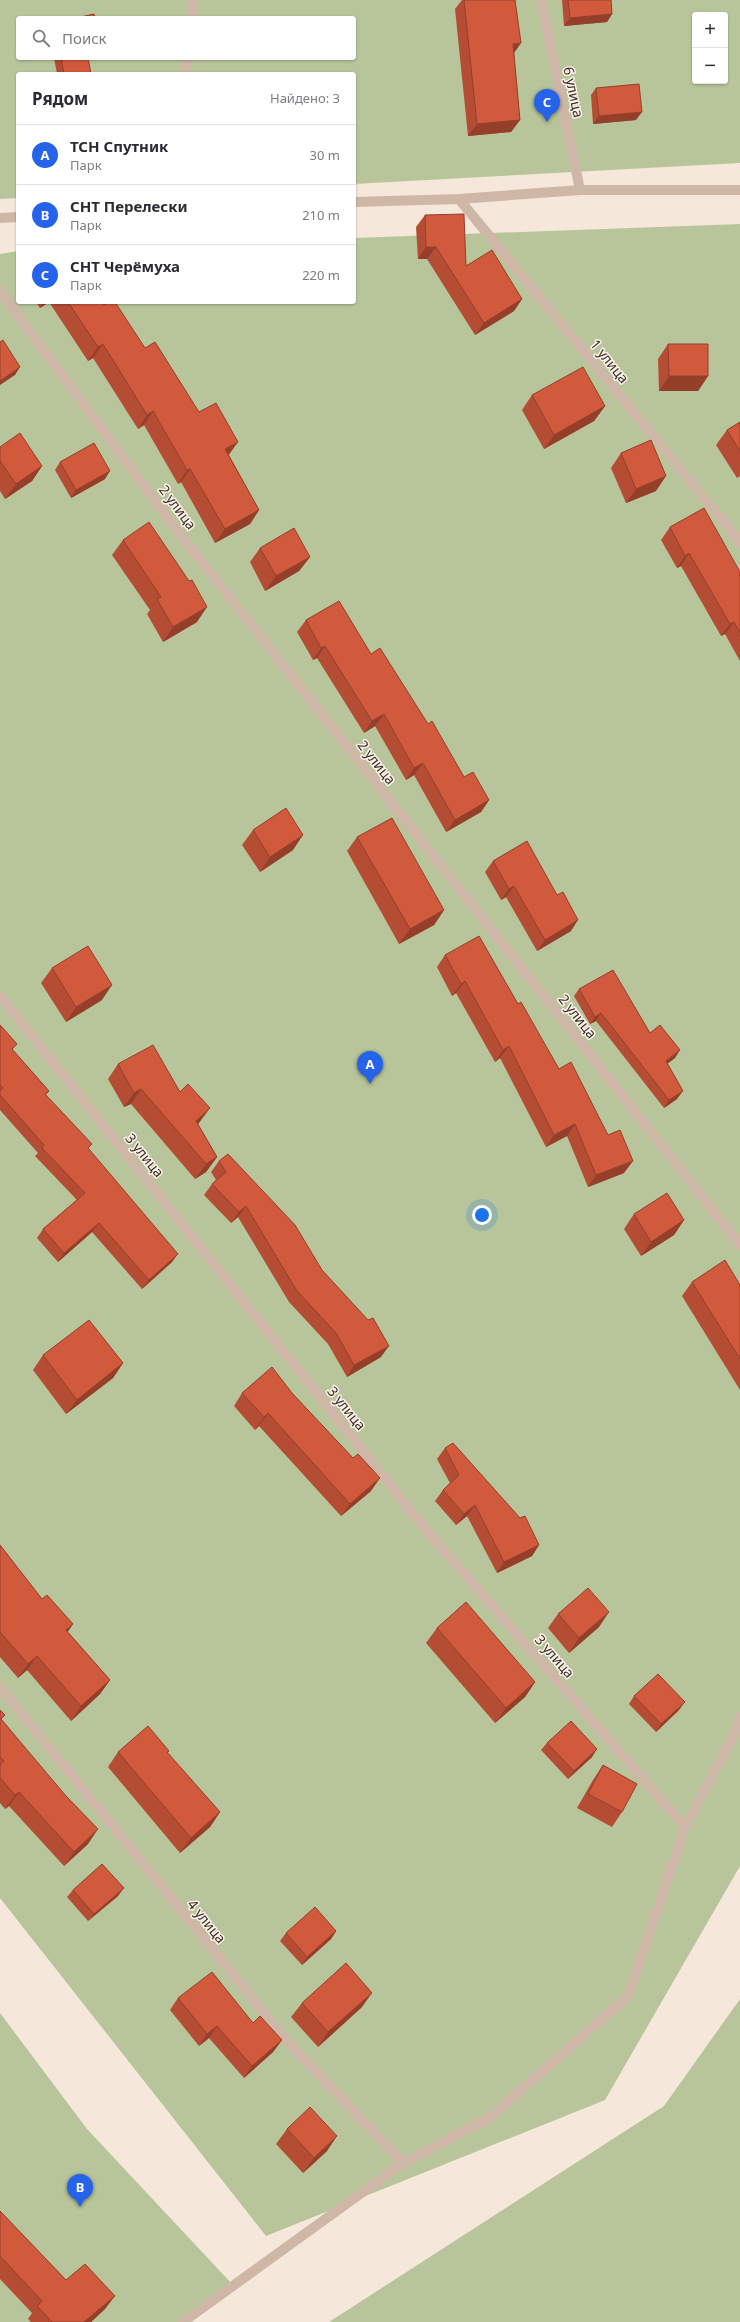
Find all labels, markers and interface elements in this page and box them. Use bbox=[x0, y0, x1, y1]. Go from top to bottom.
map controls bbox=[692, 12, 728, 84]
button: + bbox=[692, 12, 728, 48]
search box bbox=[16, 16, 356, 60]
icon: search bbox=[30, 27, 52, 49]
text: Поиск bbox=[62, 28, 107, 48]
button: − bbox=[692, 48, 728, 84]
street label: 6 улица bbox=[559, 65, 589, 119]
text: Рядом bbox=[32, 87, 88, 110]
text: Найдено: 3 bbox=[270, 89, 340, 107]
pin: C bbox=[534, 89, 560, 122]
text: ТСН Спутник bbox=[70, 136, 168, 156]
text: A bbox=[41, 146, 50, 164]
text: 30 m bbox=[310, 146, 340, 164]
text: Парк bbox=[70, 156, 102, 174]
text: СНТ Перелески bbox=[70, 196, 188, 216]
text: B bbox=[41, 206, 49, 224]
text: 210 m bbox=[302, 206, 340, 224]
text: Парк bbox=[70, 216, 102, 234]
text: СНТ Черёмуха bbox=[70, 256, 180, 276]
text: C bbox=[41, 266, 49, 284]
text: 220 m bbox=[302, 266, 340, 284]
text: Парк bbox=[70, 276, 102, 294]
street label: 1 улица bbox=[586, 335, 634, 387]
street label: 2 улица bbox=[155, 481, 201, 533]
street label: 2 улица bbox=[354, 736, 400, 788]
street label: 2 улица bbox=[555, 990, 601, 1042]
pin: A bbox=[357, 1051, 383, 1084]
street label: 3 улица bbox=[121, 1129, 169, 1181]
your location bbox=[472, 1205, 492, 1225]
street label: 3 улица bbox=[323, 1382, 371, 1434]
street label: 3 улица bbox=[531, 1630, 579, 1682]
street label: 4 улица bbox=[183, 1895, 231, 1947]
pin: B bbox=[67, 2174, 93, 2207]

